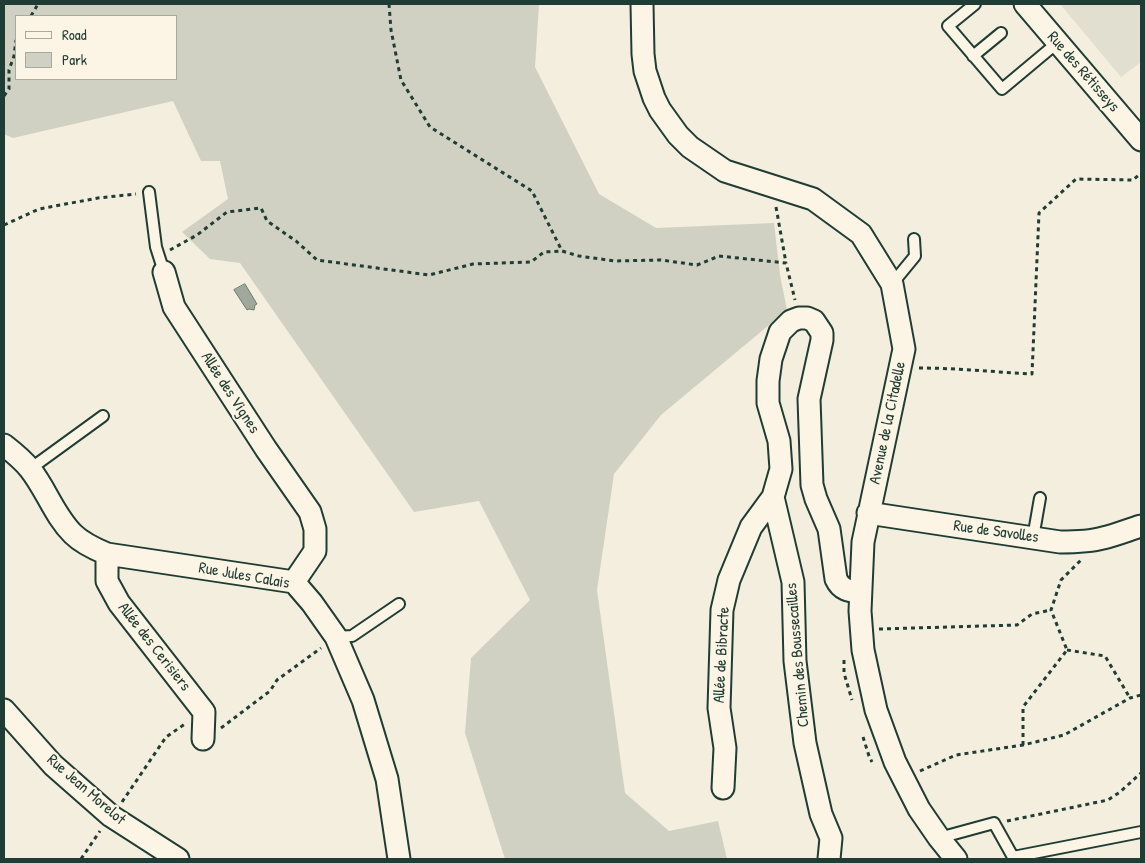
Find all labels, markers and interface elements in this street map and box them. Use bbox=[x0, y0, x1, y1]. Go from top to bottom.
legend bbox=[15, 15, 178, 80]
text: Road bbox=[62, 24, 87, 45]
street label: Rue des Rétisseys bbox=[1043, 28, 1123, 116]
text: Park bbox=[62, 49, 87, 70]
street label: Allée des Vignes bbox=[197, 349, 263, 437]
street label: Avenue de la Citadelle bbox=[866, 360, 910, 486]
street label: Rue de Savolles bbox=[952, 517, 1040, 547]
street label: Rue Jules Calais bbox=[197, 559, 291, 593]
street label: Chemin des Boussecailles bbox=[782, 582, 814, 728]
street label: Allée des Cerisiers bbox=[114, 599, 194, 695]
street label: Allée de Bibracte bbox=[710, 606, 734, 704]
street label: Rue Jean Morelot bbox=[43, 751, 129, 829]

